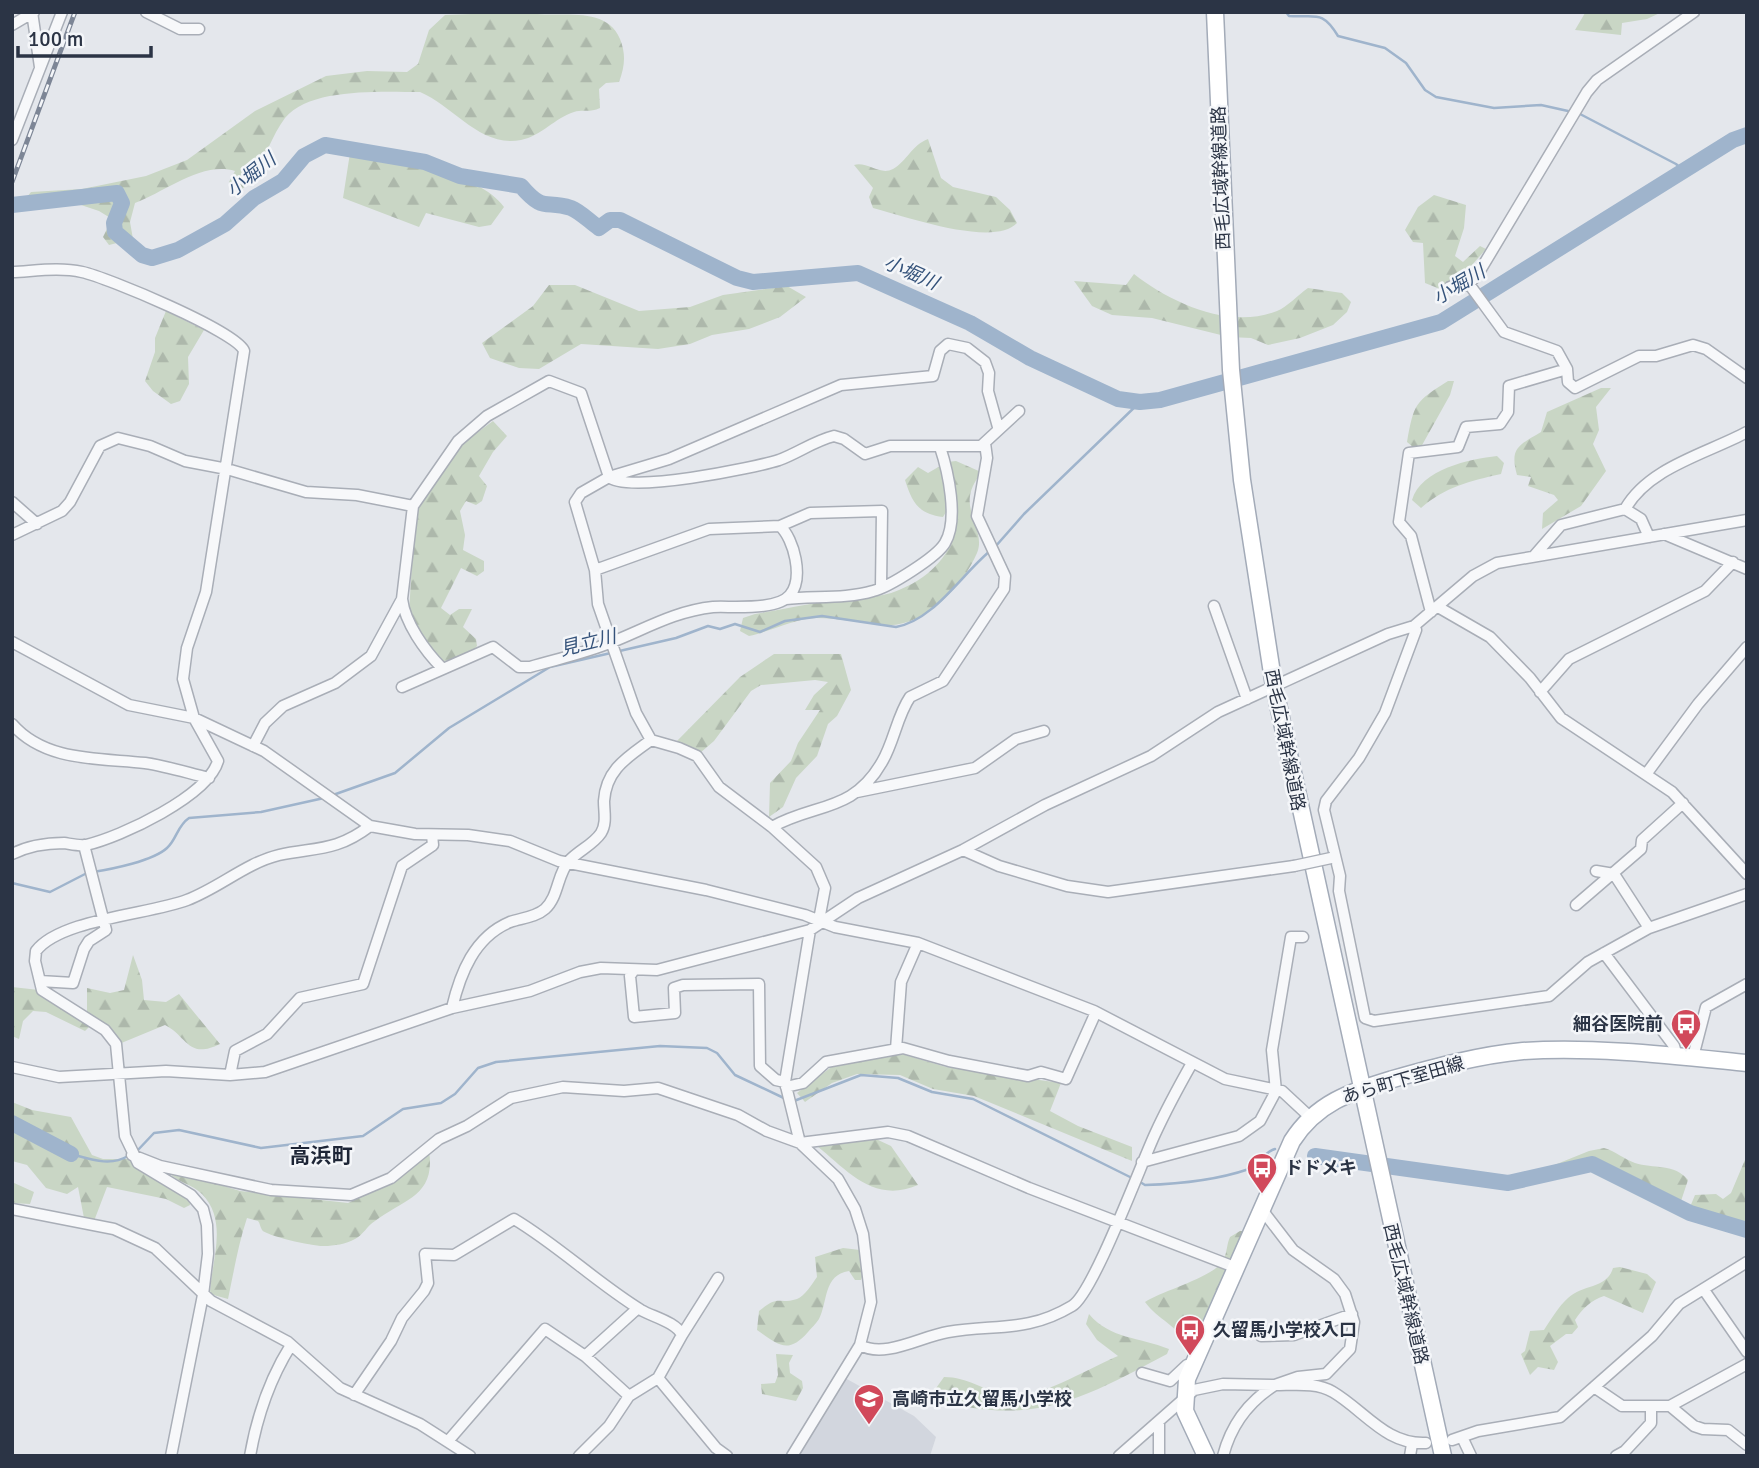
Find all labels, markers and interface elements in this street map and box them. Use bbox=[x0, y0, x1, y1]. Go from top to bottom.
scale bar bbox=[18, 14, 150, 58]
text: 100 m bbox=[28, 26, 83, 52]
street label: 西毛広域幹線道路 bbox=[1207, 106, 1235, 250]
water label: 小堀川 bbox=[221, 146, 282, 202]
water label: 小堀川 bbox=[880, 250, 944, 296]
water label: 小堀川 bbox=[1428, 259, 1491, 310]
water label: 見立川 bbox=[557, 624, 620, 662]
street label: 西毛広域幹線道路 bbox=[1260, 667, 1310, 813]
bus stop icon: 細谷医院前 bbox=[1669, 1007, 1703, 1051]
place label: 細谷医院前 bbox=[1573, 1013, 1663, 1035]
street label: あら町下室田線 bbox=[1339, 1052, 1467, 1108]
district label: 高浜町 bbox=[290, 1143, 353, 1169]
bus stop icon: ドドメキ bbox=[1245, 1151, 1279, 1195]
place label: ドドメキ bbox=[1285, 1157, 1357, 1179]
street label: 西毛広域幹線道路 bbox=[1379, 1221, 1433, 1367]
bus stop icon: 久留馬小学校入口 bbox=[1173, 1313, 1207, 1357]
place label: 久留馬小学校入口 bbox=[1213, 1319, 1357, 1341]
school or university icon: 高崎市立久留馬小学校 bbox=[852, 1382, 886, 1426]
place label: 高崎市立久留馬小学校 bbox=[892, 1388, 1072, 1410]

